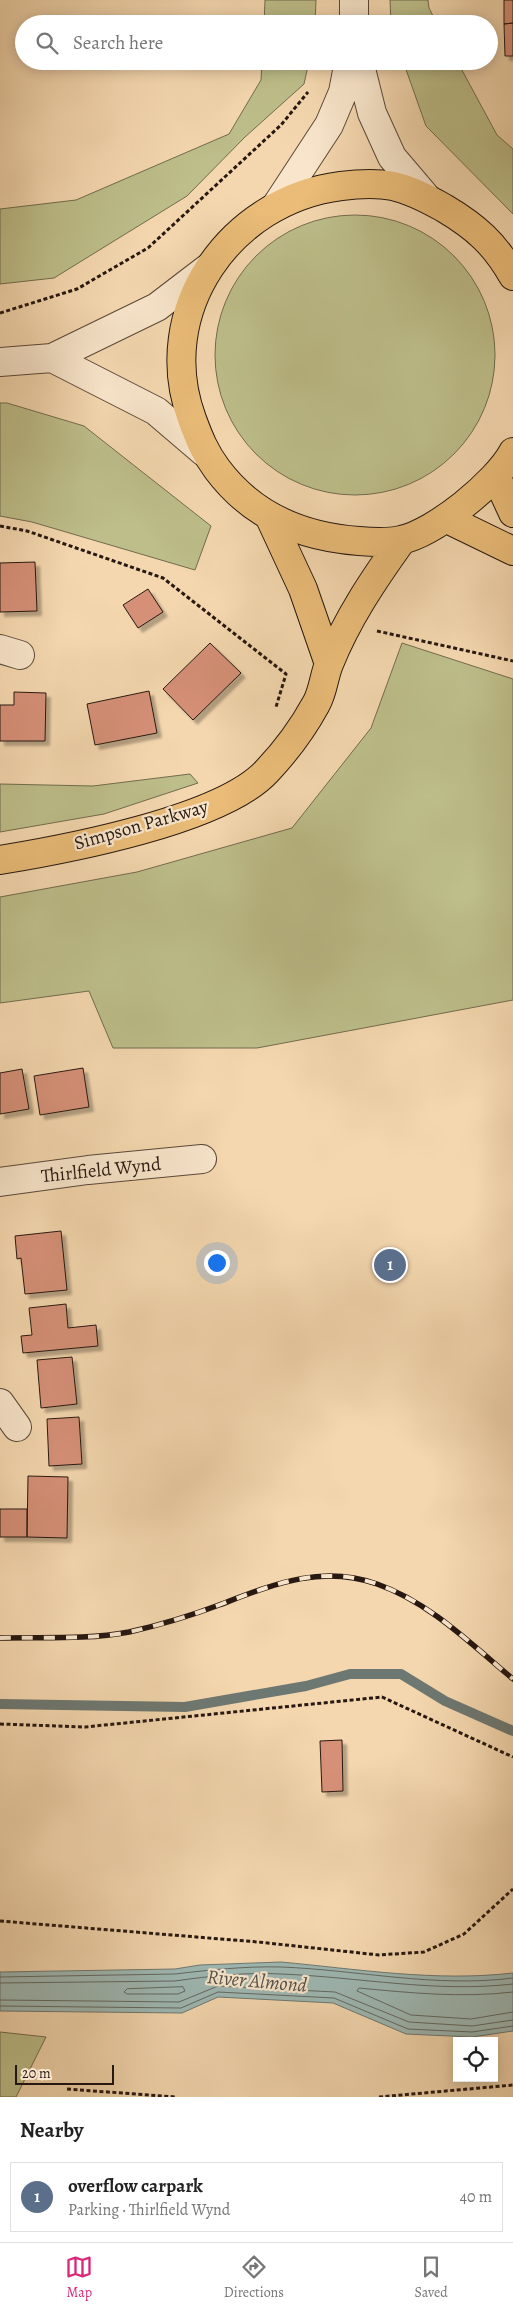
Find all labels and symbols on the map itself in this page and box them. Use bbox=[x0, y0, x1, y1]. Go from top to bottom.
street label: Simpson Parkway bbox=[71, 793, 211, 857]
street label: Thirlfield Wynd bbox=[40, 1151, 163, 1189]
pin: 1 bbox=[374, 1246, 406, 1284]
your location bbox=[204, 1250, 230, 1276]
water label: River Almond bbox=[206, 1963, 309, 1999]
scale bar bbox=[15, 2062, 114, 2085]

